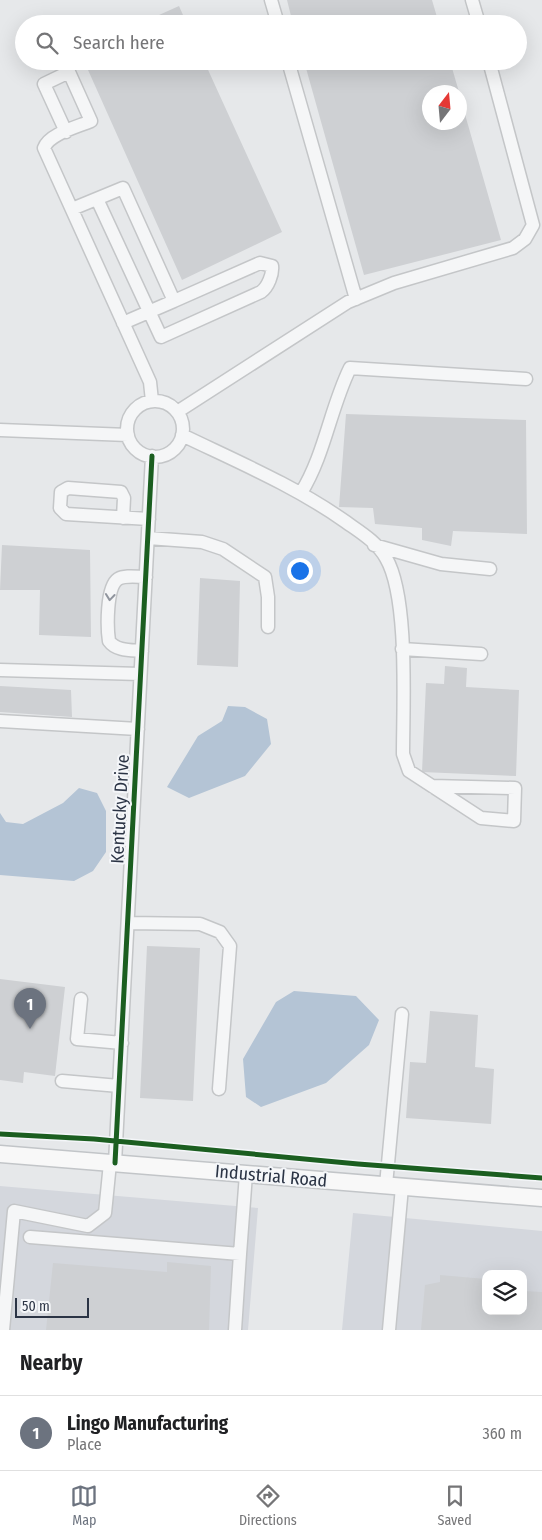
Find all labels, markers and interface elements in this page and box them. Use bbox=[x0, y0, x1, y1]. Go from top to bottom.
search box bbox=[15, 15, 527, 70]
icon: search bbox=[33, 29, 61, 57]
text: Search here bbox=[73, 31, 165, 54]
north arrow bbox=[422, 85, 467, 130]
your location bbox=[287, 558, 313, 584]
one-way arrow bbox=[105, 593, 116, 601]
street label: Kentucky Drive bbox=[106, 754, 134, 864]
pin: 1 bbox=[14, 988, 46, 1029]
street label: Industrial Road bbox=[214, 1160, 328, 1192]
map controls bbox=[482, 1270, 527, 1315]
button: layers bbox=[482, 1270, 527, 1315]
scale bar bbox=[15, 1295, 89, 1318]
text: 50 m bbox=[22, 1298, 50, 1315]
text: Nearby bbox=[20, 1350, 82, 1376]
text: Lingo Manufacturing bbox=[67, 1412, 228, 1435]
text: 1 bbox=[33, 1424, 39, 1443]
text: 360 m bbox=[482, 1424, 522, 1443]
text: Place bbox=[67, 1435, 102, 1454]
tab: Map bbox=[70, 1482, 98, 1529]
tab: Directions bbox=[239, 1482, 297, 1529]
tab: Saved bbox=[437, 1482, 472, 1529]

